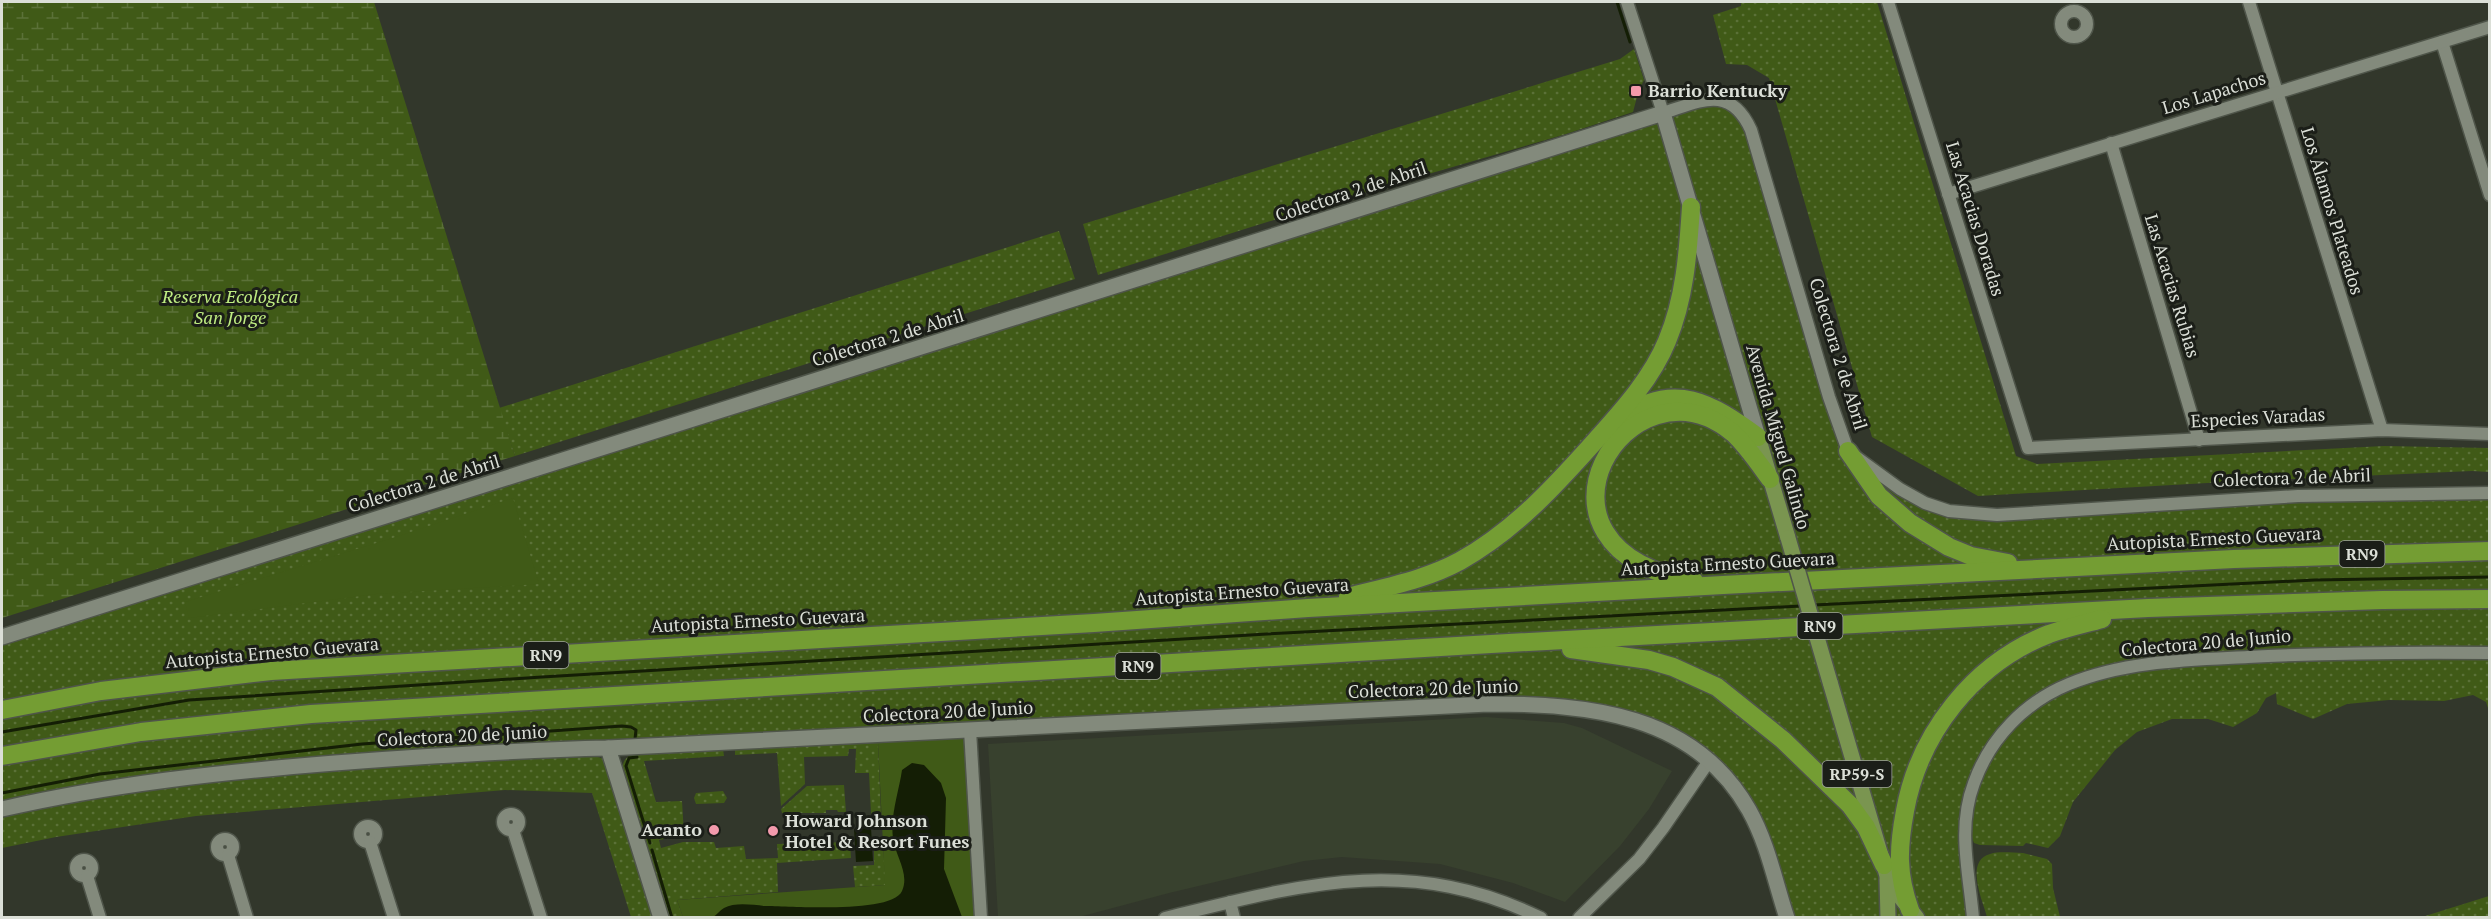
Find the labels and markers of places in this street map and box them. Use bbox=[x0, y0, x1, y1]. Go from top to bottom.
place label: Barrio Kentucky bbox=[1648, 78, 1788, 102]
marker: Barrio Kentucky bbox=[1629, 84, 1643, 98]
place label: Howard Johnson Hotel & Resort Funes bbox=[785, 808, 969, 853]
place label: Acanto bbox=[641, 817, 702, 841]
marker: Acanto bbox=[707, 823, 721, 837]
marker: Howard Johnson Hotel & Resort Funes bbox=[766, 824, 780, 838]

